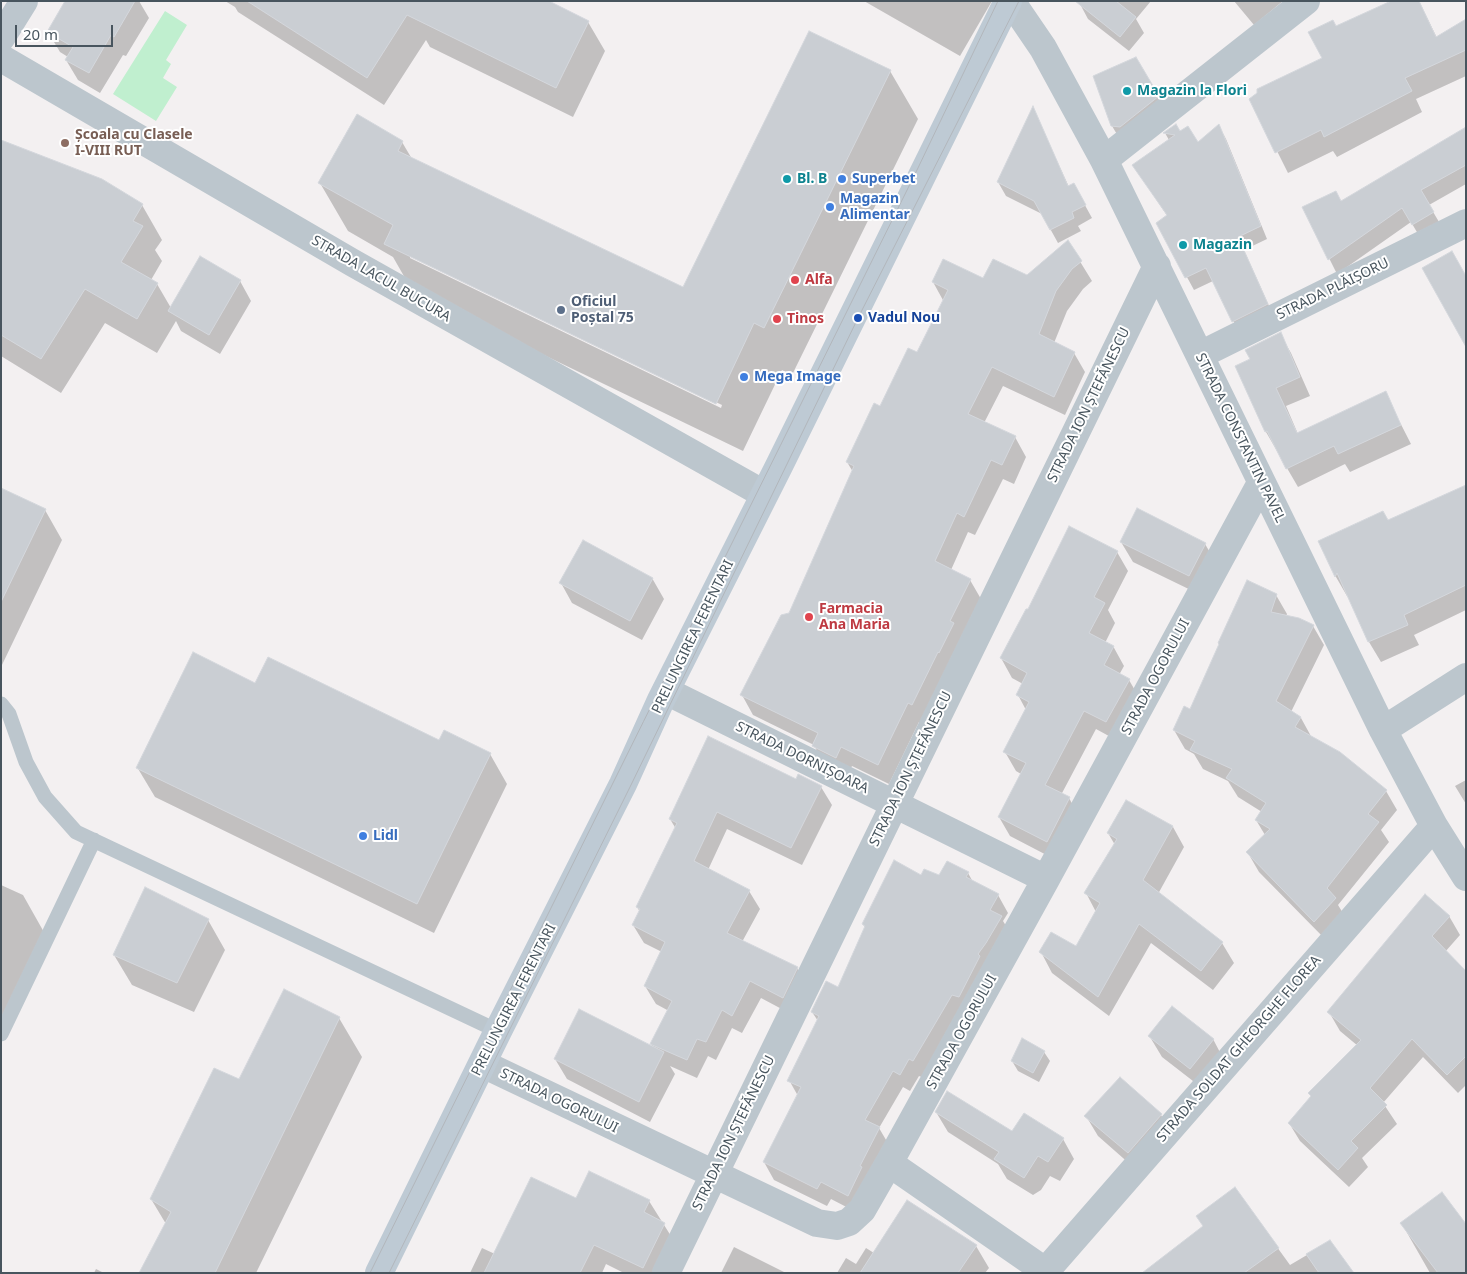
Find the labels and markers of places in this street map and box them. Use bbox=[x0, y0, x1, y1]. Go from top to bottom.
place label: Magazin la Flori bbox=[1137, 83, 1247, 99]
marker: Magazin la Flori bbox=[1121, 85, 1133, 97]
place label: Școala cu Clasele I-VIII RUT bbox=[75, 127, 193, 160]
marker: Școala cu Clasele I-VIII RUT bbox=[59, 137, 71, 149]
place label: Bl. B bbox=[797, 171, 827, 187]
place label: Superbet bbox=[852, 171, 916, 187]
marker: Bl. B bbox=[781, 173, 793, 185]
marker: Superbet bbox=[836, 173, 848, 185]
place label: Magazin Alimentar bbox=[840, 191, 910, 223]
marker: Magazin Alimentar bbox=[824, 201, 836, 213]
place label: Magazin bbox=[1193, 237, 1252, 253]
marker: Magazin bbox=[1177, 239, 1189, 251]
place label: Alfa bbox=[805, 272, 833, 288]
marker: Alfa bbox=[789, 274, 801, 286]
place label: Oficiul Poștal 75 bbox=[571, 294, 634, 326]
marker: Oficiul Poștal 75 bbox=[555, 304, 567, 316]
place label: Vadul Nou bbox=[868, 310, 940, 326]
place label: Tinos bbox=[787, 311, 824, 327]
marker: Vadul Nou bbox=[852, 312, 864, 324]
marker: Tinos bbox=[771, 313, 783, 325]
place label: Mega Image bbox=[754, 369, 841, 385]
marker: Mega Image bbox=[738, 371, 750, 383]
place label: Farmacia Ana Maria bbox=[819, 601, 890, 634]
marker: Farmacia Ana Maria bbox=[803, 611, 815, 623]
place label: Lidl bbox=[373, 828, 398, 844]
marker: Lidl bbox=[357, 830, 369, 842]

